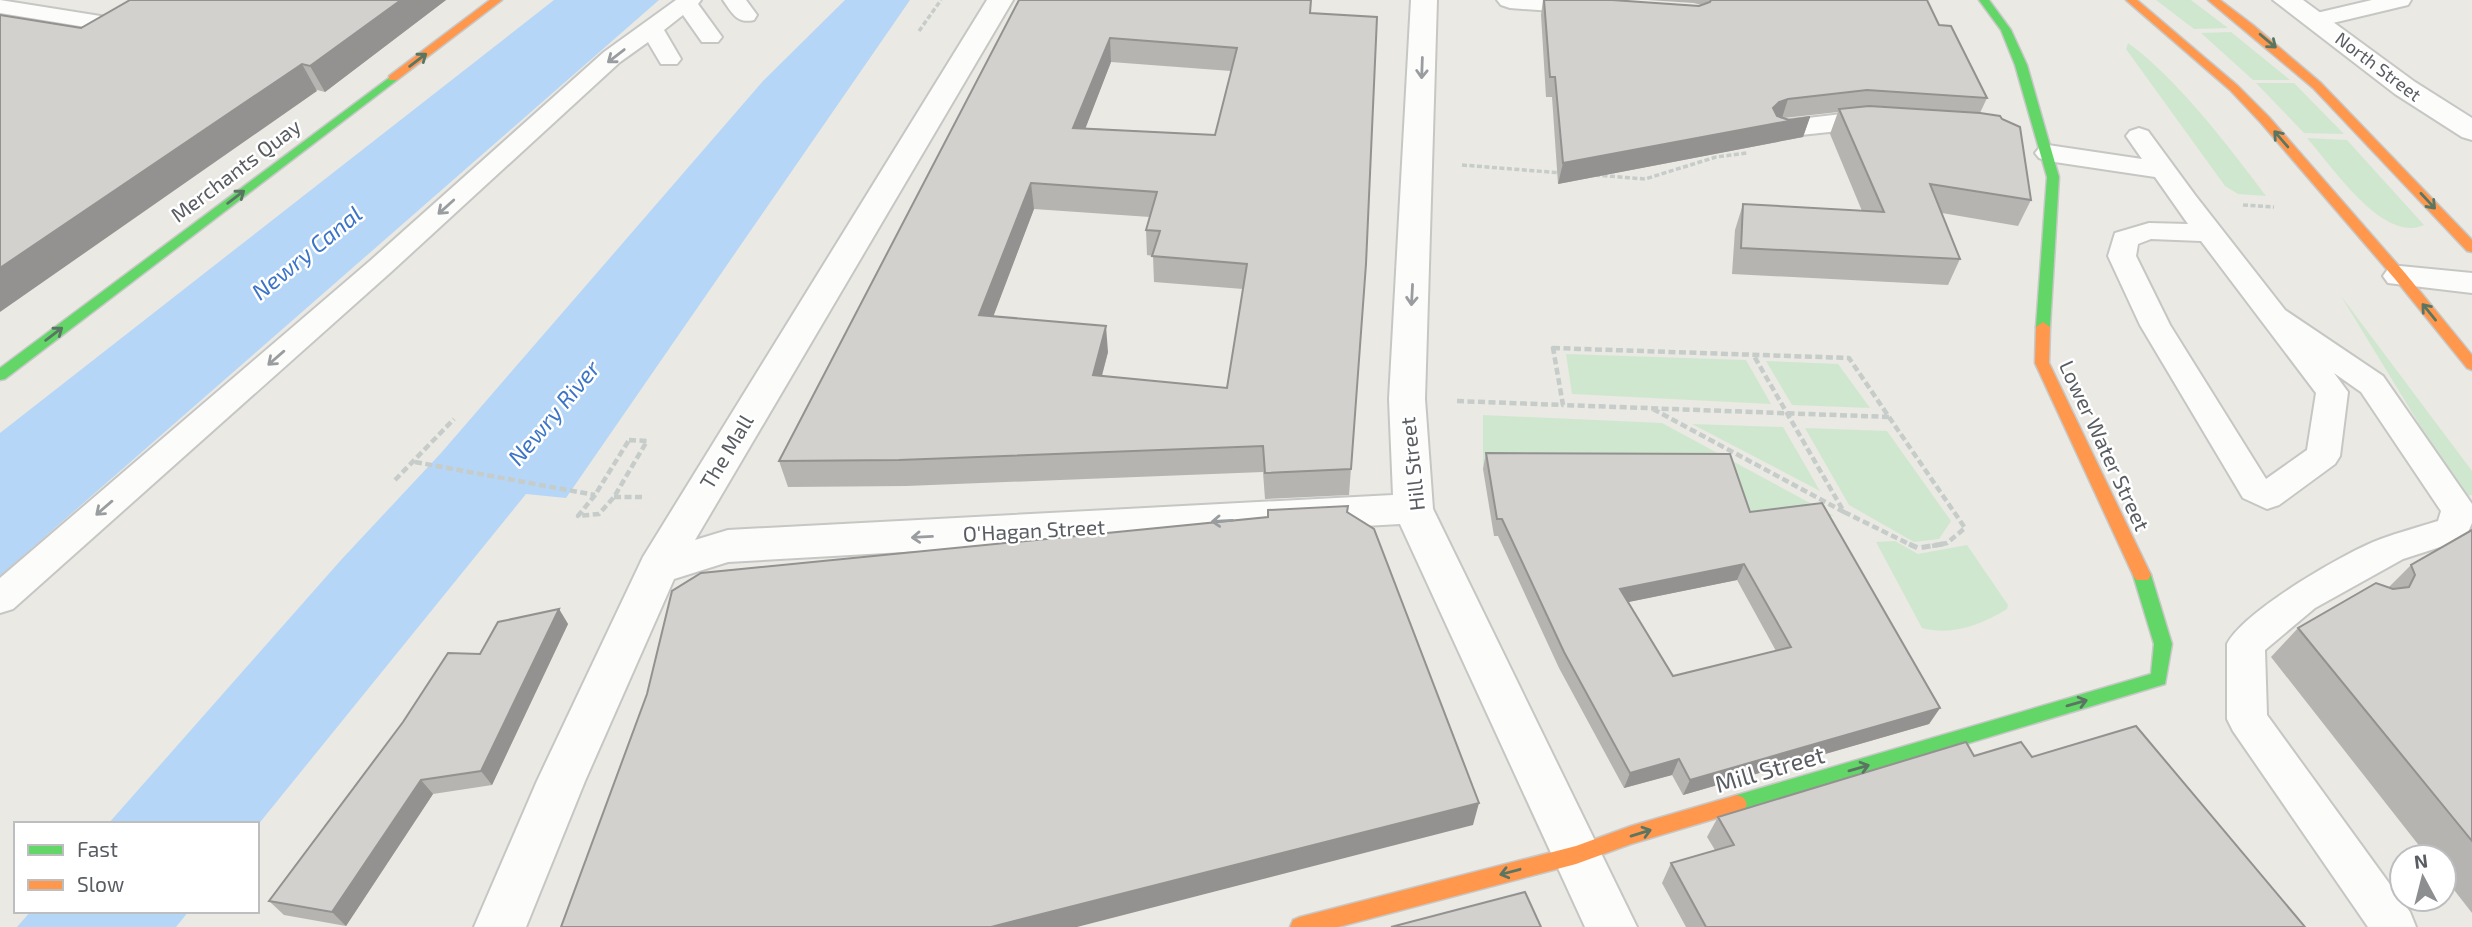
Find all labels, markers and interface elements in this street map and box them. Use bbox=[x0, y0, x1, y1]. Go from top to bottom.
street label: North Street bbox=[2331, 27, 2426, 106]
one-way arrow bbox=[2258, 33, 2276, 49]
one-way arrow bbox=[607, 48, 625, 63]
one-way arrow bbox=[408, 52, 427, 67]
one-way arrow bbox=[1415, 56, 1429, 79]
street label: Merchants Quay bbox=[165, 113, 306, 228]
one-way arrow bbox=[2273, 130, 2289, 148]
one-way arrow bbox=[226, 189, 245, 204]
one-way arrow bbox=[2420, 192, 2437, 209]
water label: Newry Canal bbox=[245, 199, 367, 305]
one-way arrow bbox=[437, 199, 455, 215]
one-way arrow bbox=[1406, 284, 1419, 307]
one-way arrow bbox=[2422, 303, 2437, 321]
one-way arrow bbox=[45, 326, 63, 341]
one-way arrow bbox=[267, 350, 285, 366]
water label: Newry River bbox=[501, 354, 606, 470]
street label: Lower Water Street bbox=[2055, 356, 2156, 534]
street label: The Mall bbox=[694, 409, 758, 493]
street label: Hill Street bbox=[1394, 416, 1429, 512]
one-way arrow bbox=[96, 499, 114, 515]
street label: O'Hagan Street bbox=[962, 513, 1106, 546]
one-way arrow bbox=[1212, 515, 1234, 528]
one-way arrow bbox=[911, 531, 934, 544]
one-way arrow bbox=[2066, 696, 2088, 709]
street label: Mill Street bbox=[1711, 739, 1828, 798]
one-way arrow bbox=[1847, 761, 1869, 774]
legend bbox=[14, 822, 259, 913]
one-way arrow bbox=[1629, 825, 1651, 838]
text: Fast bbox=[77, 836, 118, 861]
north arrow bbox=[2388, 843, 2458, 913]
text: N bbox=[2413, 848, 2429, 873]
one-way arrow bbox=[1499, 867, 1521, 880]
text: Slow bbox=[77, 871, 124, 896]

